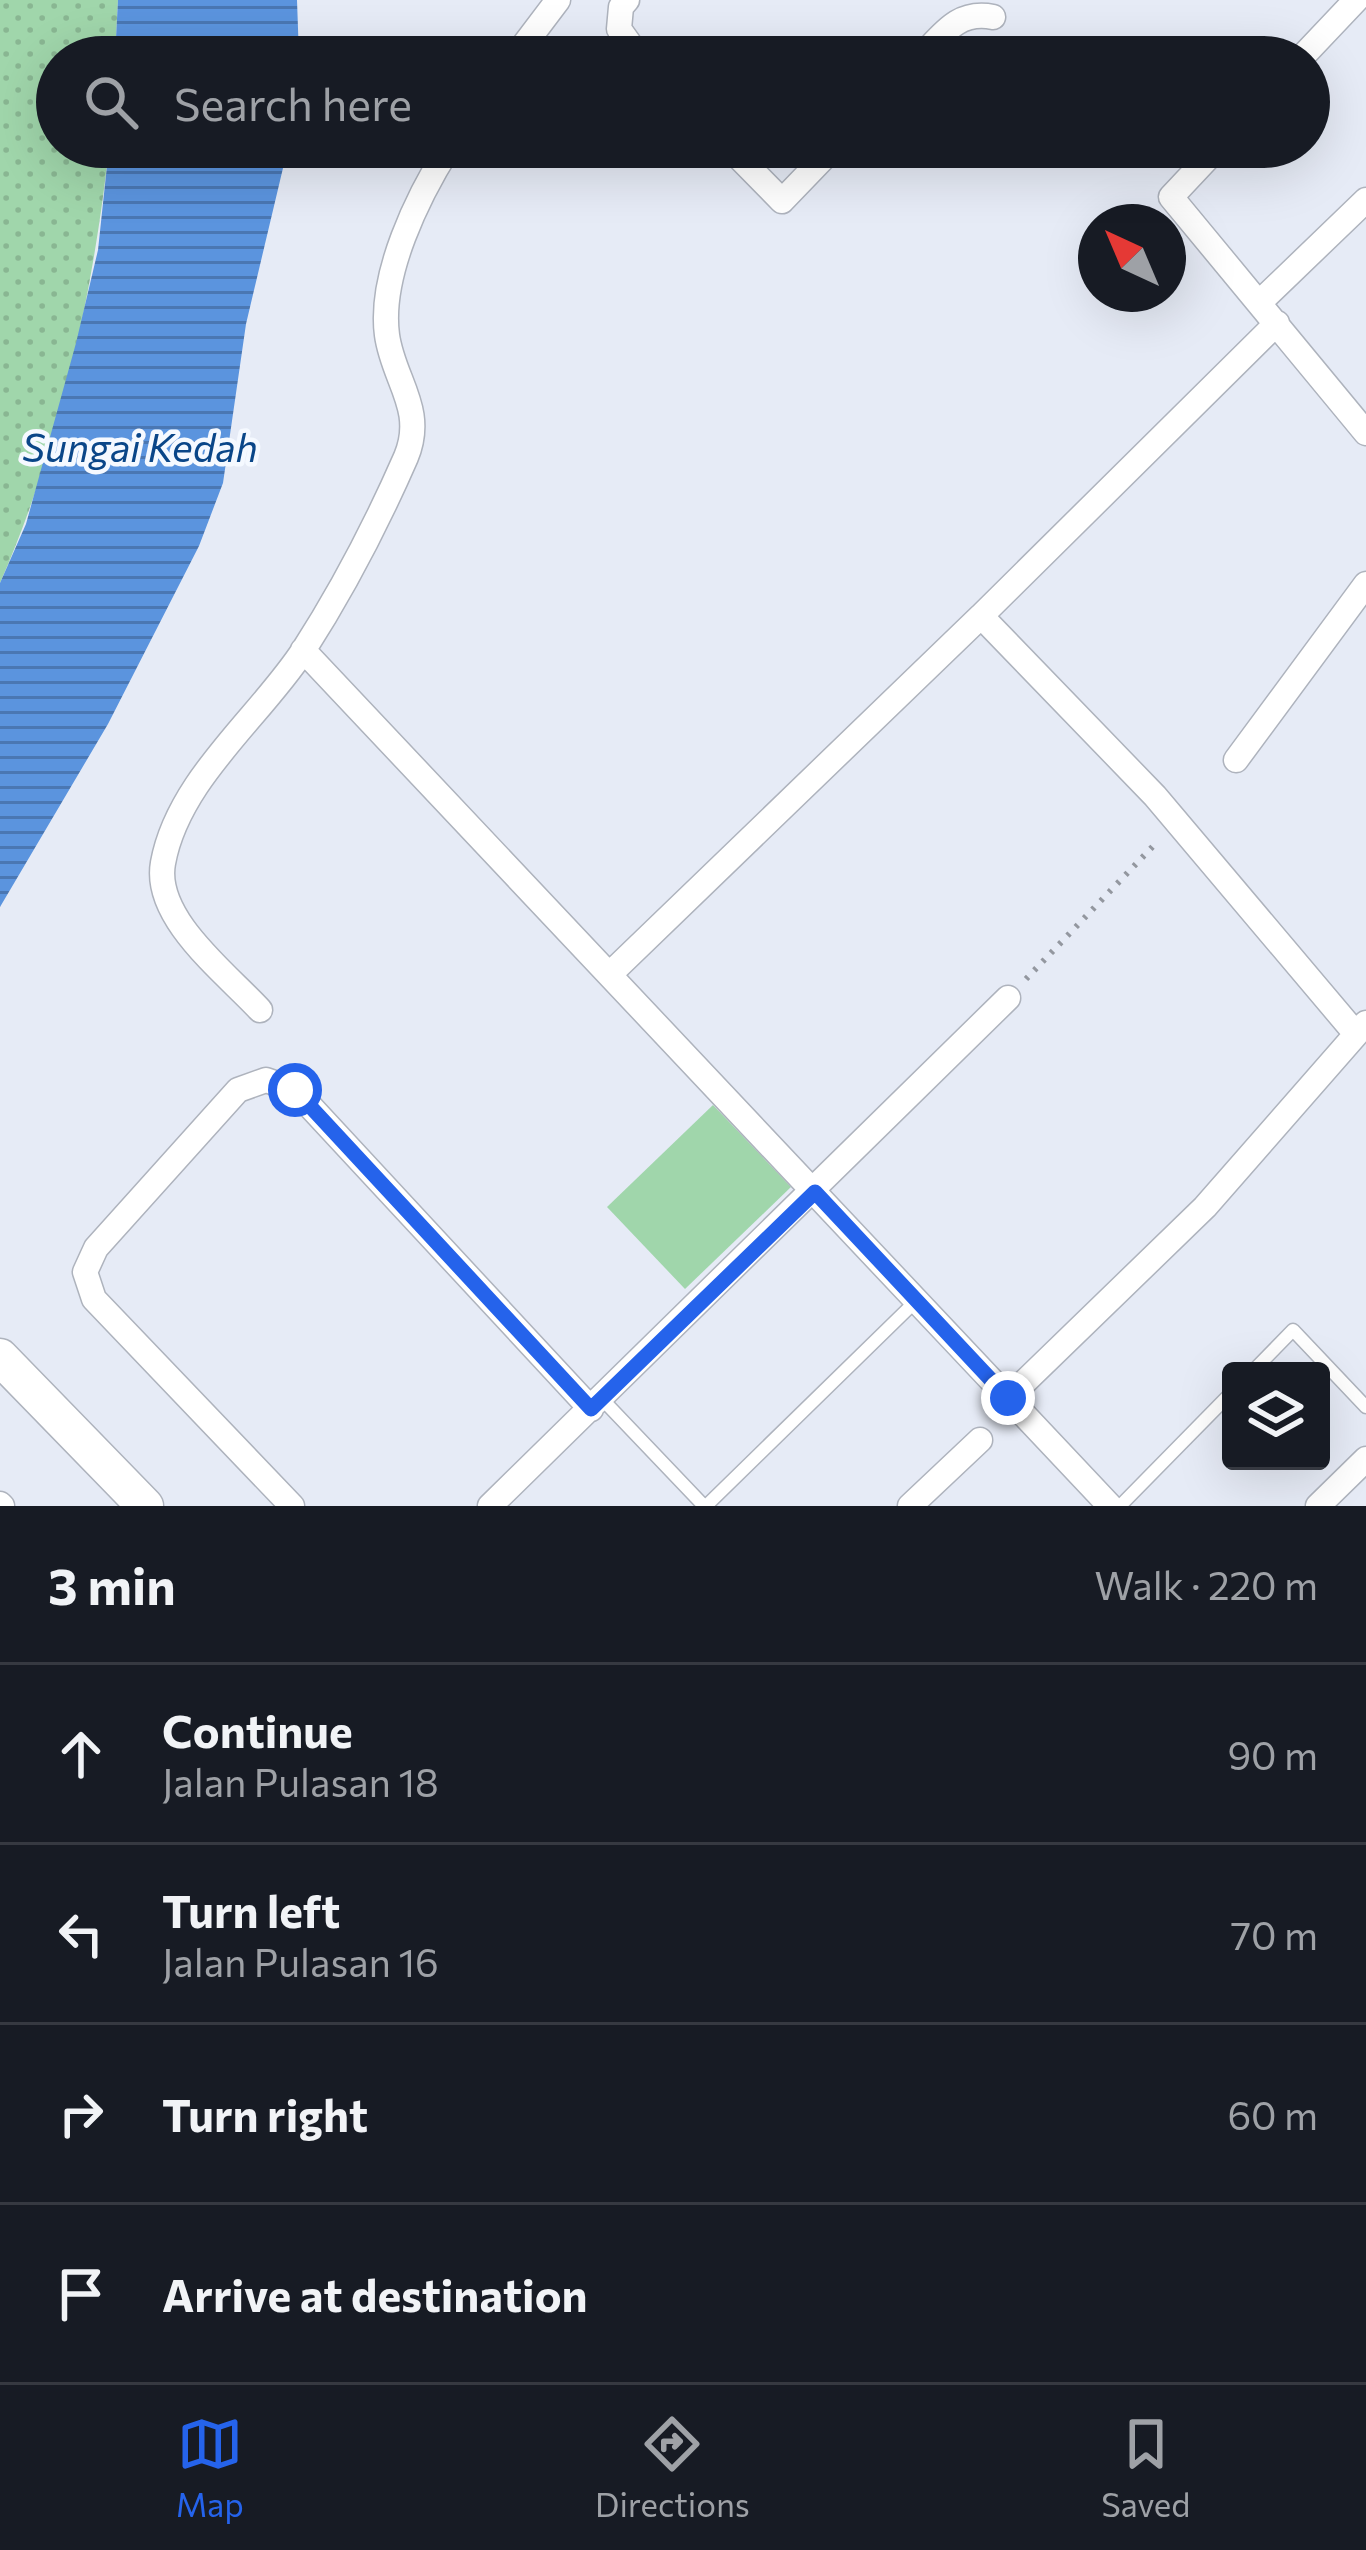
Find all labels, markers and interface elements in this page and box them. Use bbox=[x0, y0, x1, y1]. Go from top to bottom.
search box bbox=[36, 36, 1330, 168]
icon: search bbox=[78, 69, 144, 135]
text: Search here bbox=[174, 75, 412, 130]
north arrow bbox=[1078, 204, 1186, 312]
water label: Sungai Kedah bbox=[22, 422, 258, 470]
route start bbox=[268, 1063, 322, 1117]
map controls bbox=[1222, 1362, 1330, 1470]
button: layers bbox=[1222, 1362, 1330, 1470]
route end bbox=[981, 1371, 1035, 1425]
text: 3 min bbox=[48, 1553, 176, 1616]
text: Walk · 220 m bbox=[1095, 1560, 1318, 1608]
text: Continue bbox=[162, 1702, 353, 1757]
icon: ahead bbox=[48, 1721, 114, 1787]
text: 90 m bbox=[1227, 1730, 1318, 1778]
text: Jalan Pulasan 18 bbox=[162, 1757, 439, 1805]
text: Turn left bbox=[162, 1882, 340, 1937]
icon: left bbox=[48, 1901, 114, 1967]
text: 70 m bbox=[1231, 1910, 1318, 1958]
text: Jalan Pulasan 16 bbox=[162, 1937, 439, 1985]
icon: right bbox=[48, 2081, 114, 2147]
text: Turn right bbox=[162, 2086, 368, 2141]
text: 60 m bbox=[1227, 2090, 1318, 2138]
icon: arrive bbox=[48, 2261, 114, 2327]
text: Arrive at destination bbox=[162, 2266, 588, 2321]
tab: Map bbox=[176, 2411, 244, 2524]
tab: Directions bbox=[595, 2411, 750, 2524]
tab: Saved bbox=[1101, 2411, 1190, 2524]

